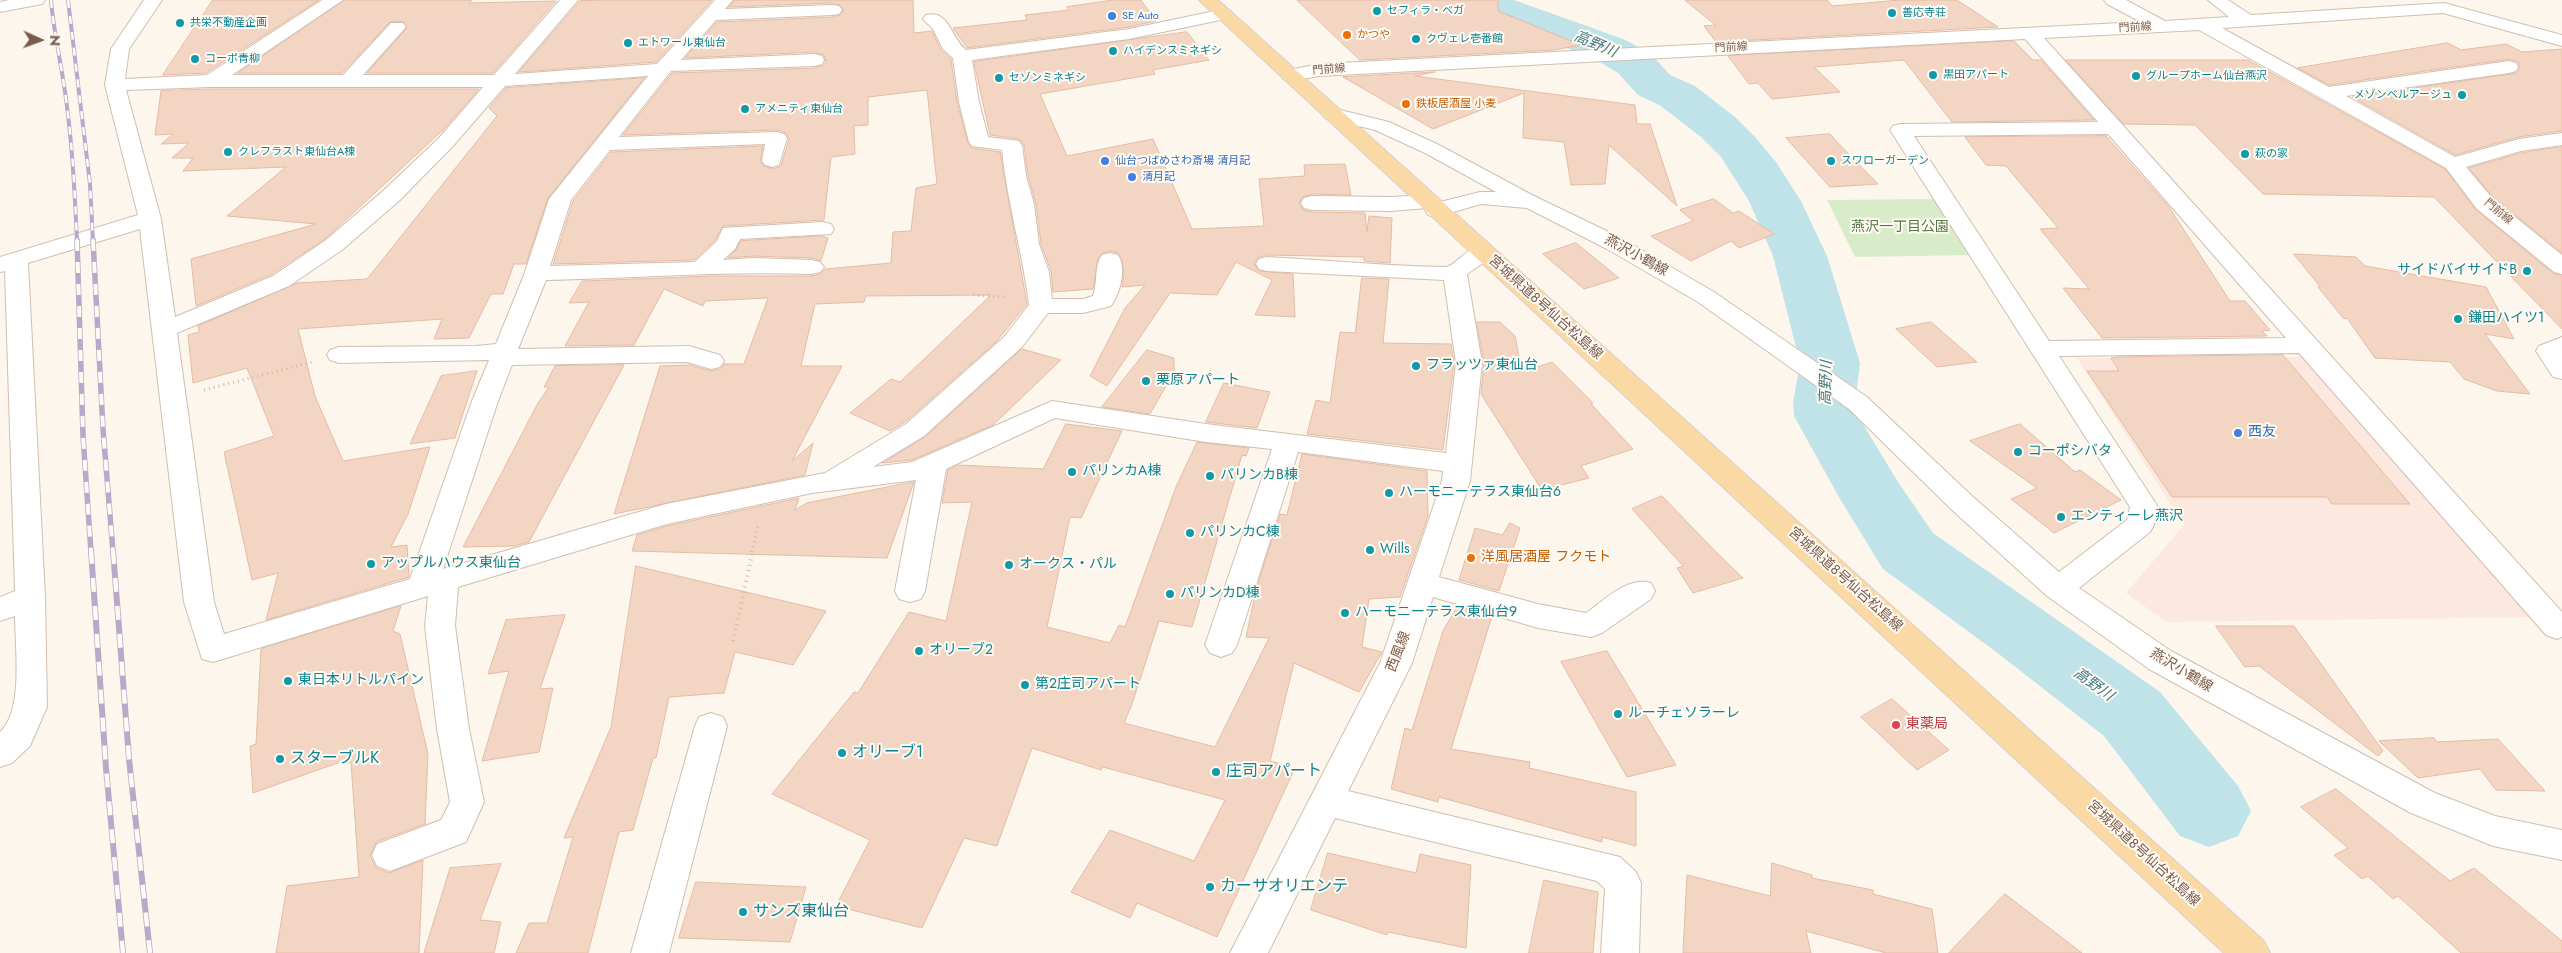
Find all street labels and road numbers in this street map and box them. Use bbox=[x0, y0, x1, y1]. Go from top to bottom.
street label: 門前線 bbox=[2118, 21, 2152, 35]
street label: 門前線 bbox=[1714, 41, 1748, 55]
street label: 門前線 bbox=[1312, 62, 1346, 78]
street label: 門前線 bbox=[2481, 196, 2515, 228]
street label: 燕沢小鶴線 bbox=[1601, 232, 1671, 280]
street label: 宮城県道8号仙台松島線 bbox=[1485, 252, 1605, 364]
street label: 宮城県道8号仙台松島線 bbox=[1785, 524, 1905, 636]
street label: 西風線 bbox=[1384, 629, 1414, 675]
street label: 燕沢小鶴線 bbox=[2147, 646, 2215, 696]
street label: 宮城県道8号仙台松島線 bbox=[2083, 798, 2203, 910]

